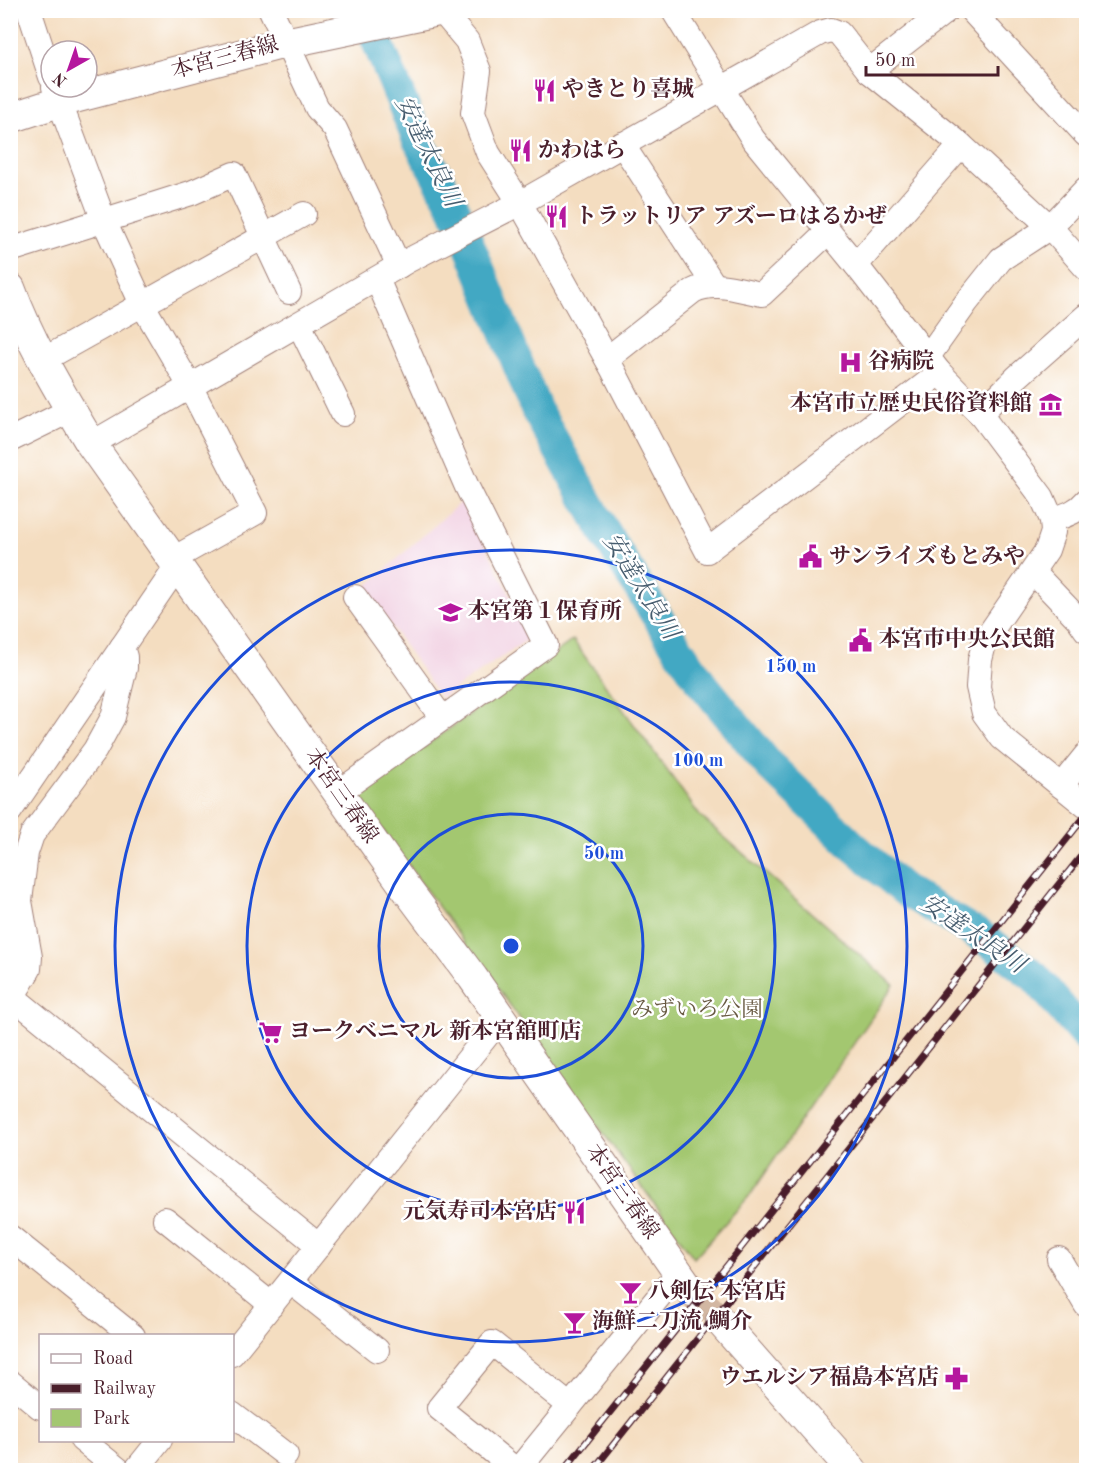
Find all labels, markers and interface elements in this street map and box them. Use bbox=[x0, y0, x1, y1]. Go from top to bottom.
street label: 本宮三春線 bbox=[169, 31, 281, 83]
north arrow bbox=[39, 39, 99, 99]
scale bar bbox=[866, 39, 998, 77]
text: 50 m bbox=[875, 52, 915, 70]
text: N bbox=[50, 68, 70, 89]
restaurant icon: やきとり喜城 bbox=[531, 77, 557, 103]
place label: やきとり喜城 bbox=[562, 77, 694, 101]
water label: 安達太良川 bbox=[390, 91, 468, 214]
restaurant icon: かわはら bbox=[507, 138, 533, 164]
place label: かわはら bbox=[538, 139, 626, 162]
restaurant icon: トラットリア アズーロはるかぜ bbox=[544, 204, 570, 230]
place label: トラットリア アズーロはるかぜ bbox=[575, 204, 887, 228]
hospital icon: 谷病院 bbox=[837, 349, 863, 375]
place label: 谷病院 bbox=[868, 349, 934, 373]
place label: 本宮市立歴史民俗資料館 bbox=[790, 390, 1032, 415]
museum icon: 本宮市立歴史民俗資料館 bbox=[1037, 391, 1063, 417]
water label: 安達太良川 bbox=[598, 528, 686, 647]
public building icon: サンライズもとみや bbox=[798, 544, 824, 570]
place label: サンライズもとみや bbox=[829, 544, 1025, 568]
school or university icon: 本宮第１保育所 bbox=[437, 599, 463, 625]
place label: 本宮第１保育所 bbox=[468, 599, 622, 623]
public building icon: 本宮市中央公民館 bbox=[848, 627, 874, 653]
place label: 本宮市中央公民館 bbox=[879, 627, 1055, 651]
text: 150 m bbox=[766, 658, 816, 676]
street label: 本宮三春線 bbox=[300, 743, 383, 847]
text: 100 m bbox=[673, 752, 723, 770]
text: 50 m bbox=[584, 845, 624, 863]
water label: 安達太良川 bbox=[916, 889, 1033, 980]
centre of rings bbox=[501, 936, 521, 956]
park label: みずいろ公園 bbox=[631, 997, 763, 1021]
supermarket icon: ヨークベニマル 新本宮舘町店 bbox=[258, 1019, 284, 1045]
place label: ヨークベニマル 新本宮舘町店 bbox=[289, 1019, 581, 1043]
street label: 本宮三春線 bbox=[581, 1139, 664, 1243]
place label: 元気寿司本宮店 bbox=[403, 1199, 557, 1223]
restaurant icon: 元気寿司本宮店 bbox=[562, 1199, 588, 1225]
bar icon: 八剣伝 本宮店 bbox=[617, 1279, 643, 1305]
place label: 八剣伝 本宮店 bbox=[648, 1279, 786, 1303]
place label: 海鮮二刀流 鯛介 bbox=[592, 1308, 752, 1333]
bar icon: 海鮮二刀流 鯛介 bbox=[561, 1309, 587, 1335]
legend bbox=[39, 1334, 234, 1442]
text: Road bbox=[93, 1350, 133, 1368]
place label: ウエルシア福島本宮店 bbox=[720, 1365, 939, 1389]
pharmacy icon: ウエルシア福島本宮店 bbox=[944, 1365, 970, 1391]
text: Railway bbox=[93, 1380, 156, 1398]
text: Park bbox=[93, 1410, 130, 1428]

